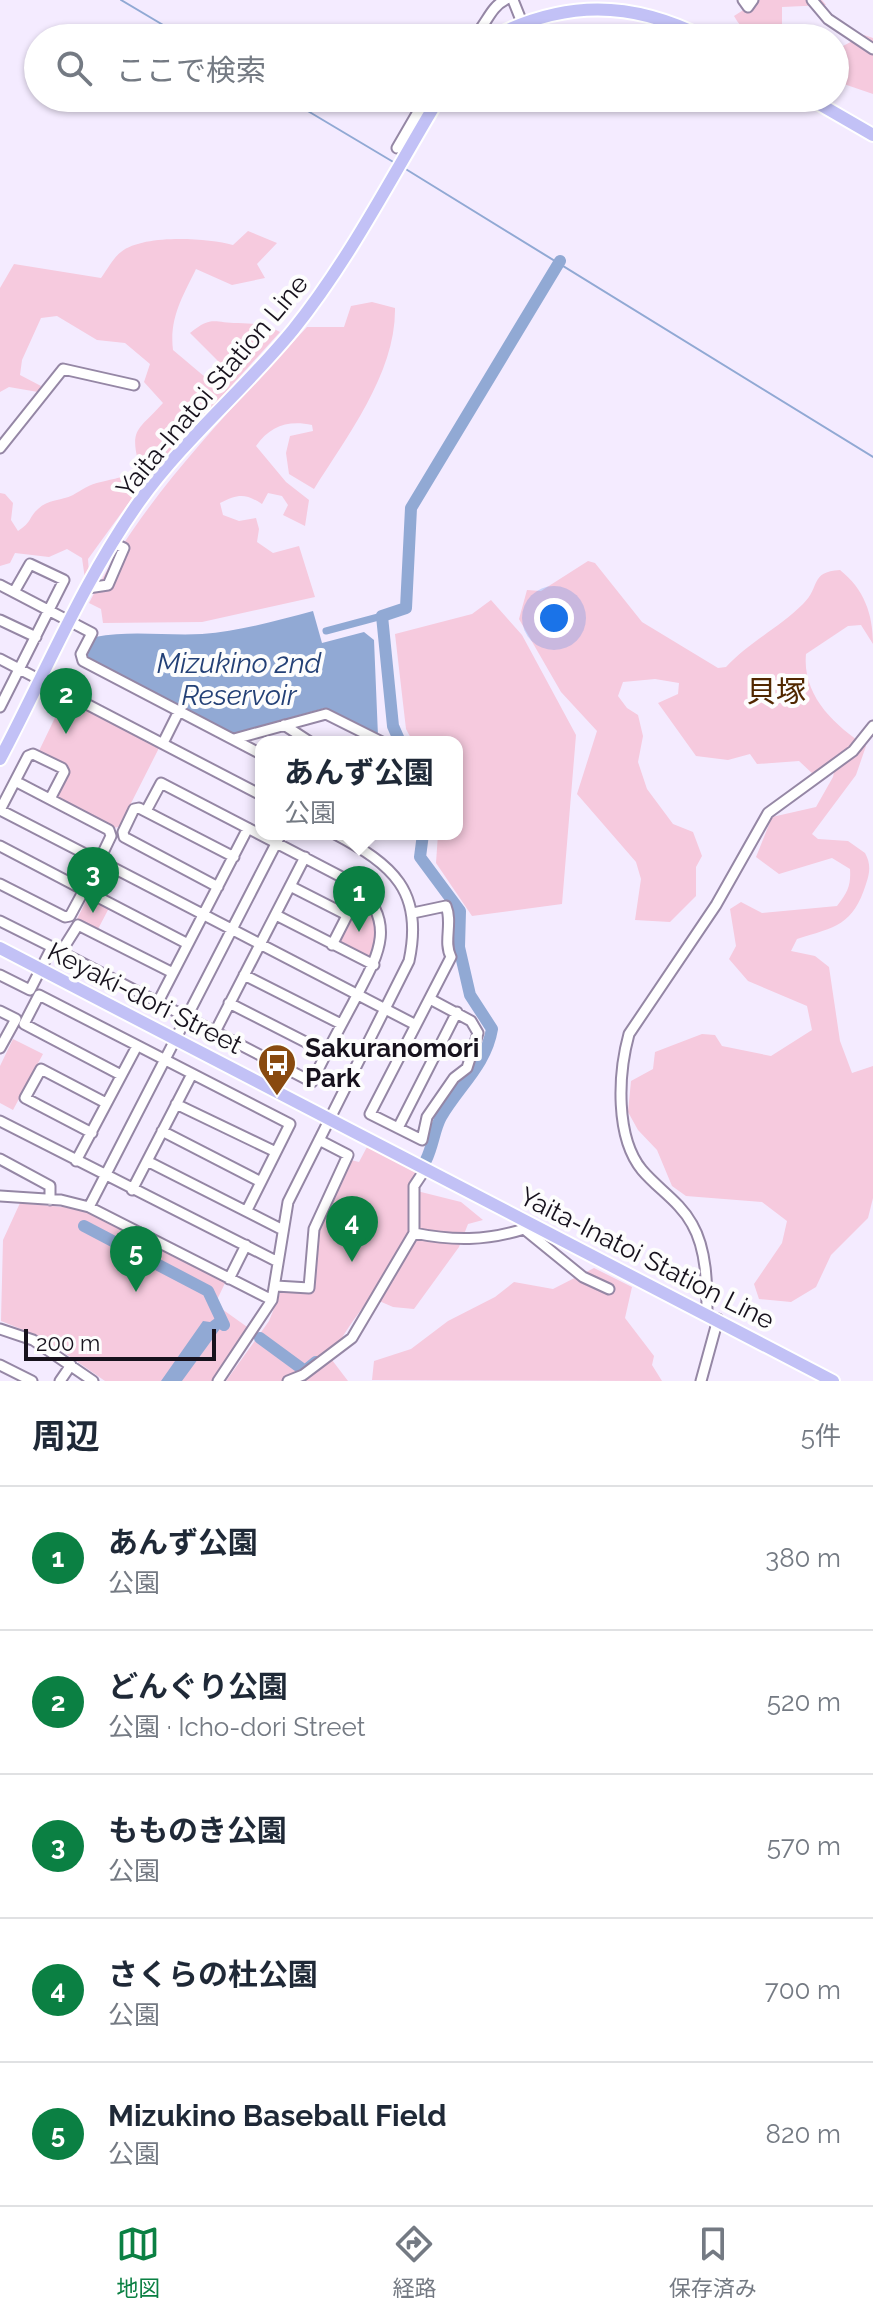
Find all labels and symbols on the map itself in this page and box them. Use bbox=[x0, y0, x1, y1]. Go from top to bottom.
street label: Yaita-Inatoi Station Line bbox=[110, 269, 314, 503]
your location bbox=[534, 598, 574, 638]
water label: Mizukino 2nd Reservoir bbox=[157, 647, 323, 712]
pin: 2 bbox=[40, 668, 92, 734]
district label: 貝塚 bbox=[746, 674, 806, 709]
pin: 3 bbox=[67, 847, 119, 913]
pin: 1 bbox=[333, 866, 385, 932]
street label: Keyaki-dori Street bbox=[43, 936, 248, 1060]
place label: Sakuranomori Park bbox=[305, 1033, 479, 1093]
bus stop icon: Sakuranomori Park bbox=[256, 1042, 298, 1097]
street label: Yaita-Inatoi Station Line bbox=[515, 1181, 779, 1335]
pin: 4 bbox=[326, 1196, 378, 1262]
pin: 5 bbox=[110, 1226, 162, 1292]
scale bar bbox=[24, 1325, 216, 1361]

